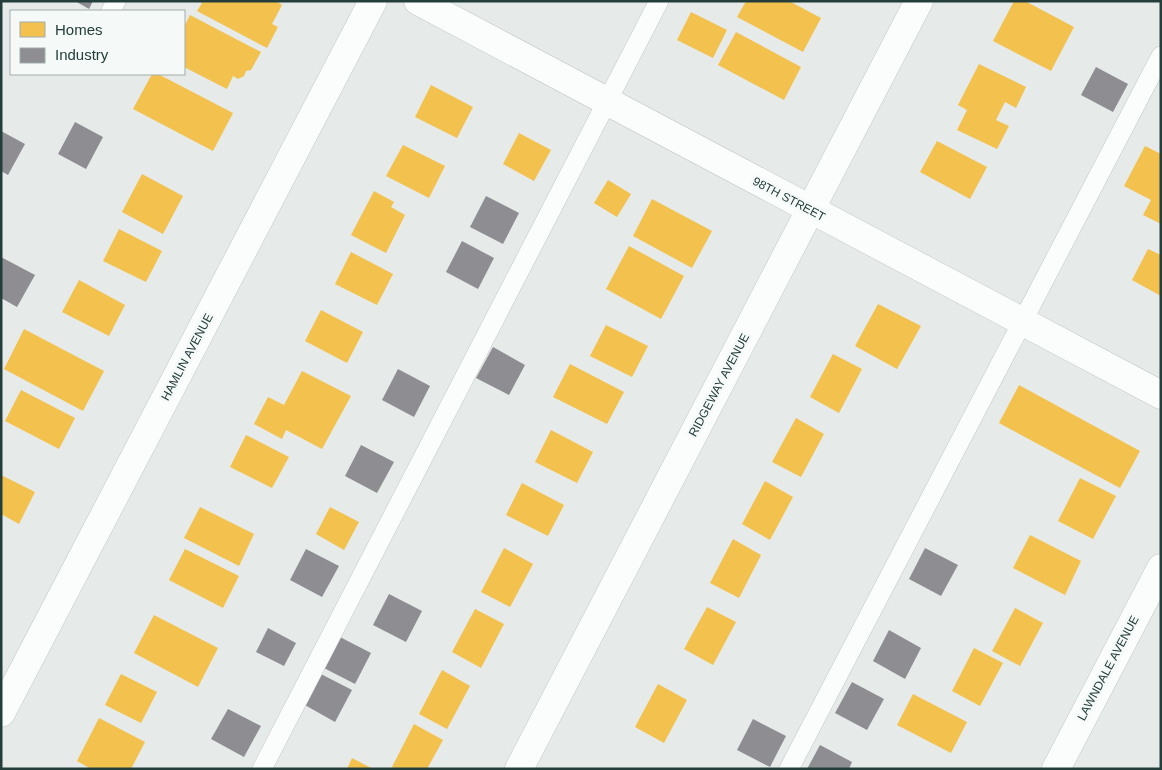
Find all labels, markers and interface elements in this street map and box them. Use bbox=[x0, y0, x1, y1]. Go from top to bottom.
legend bbox=[10, 10, 185, 75]
text: Homes bbox=[55, 21, 103, 38]
text: Industry bbox=[55, 46, 109, 63]
street label: 98TH STREET bbox=[750, 174, 828, 224]
street label: HAMLIN AVENUE bbox=[158, 311, 216, 403]
street label: RIDGEWAY AVENUE bbox=[686, 331, 752, 439]
street label: LAWNDALE AVENUE bbox=[1074, 613, 1142, 723]

